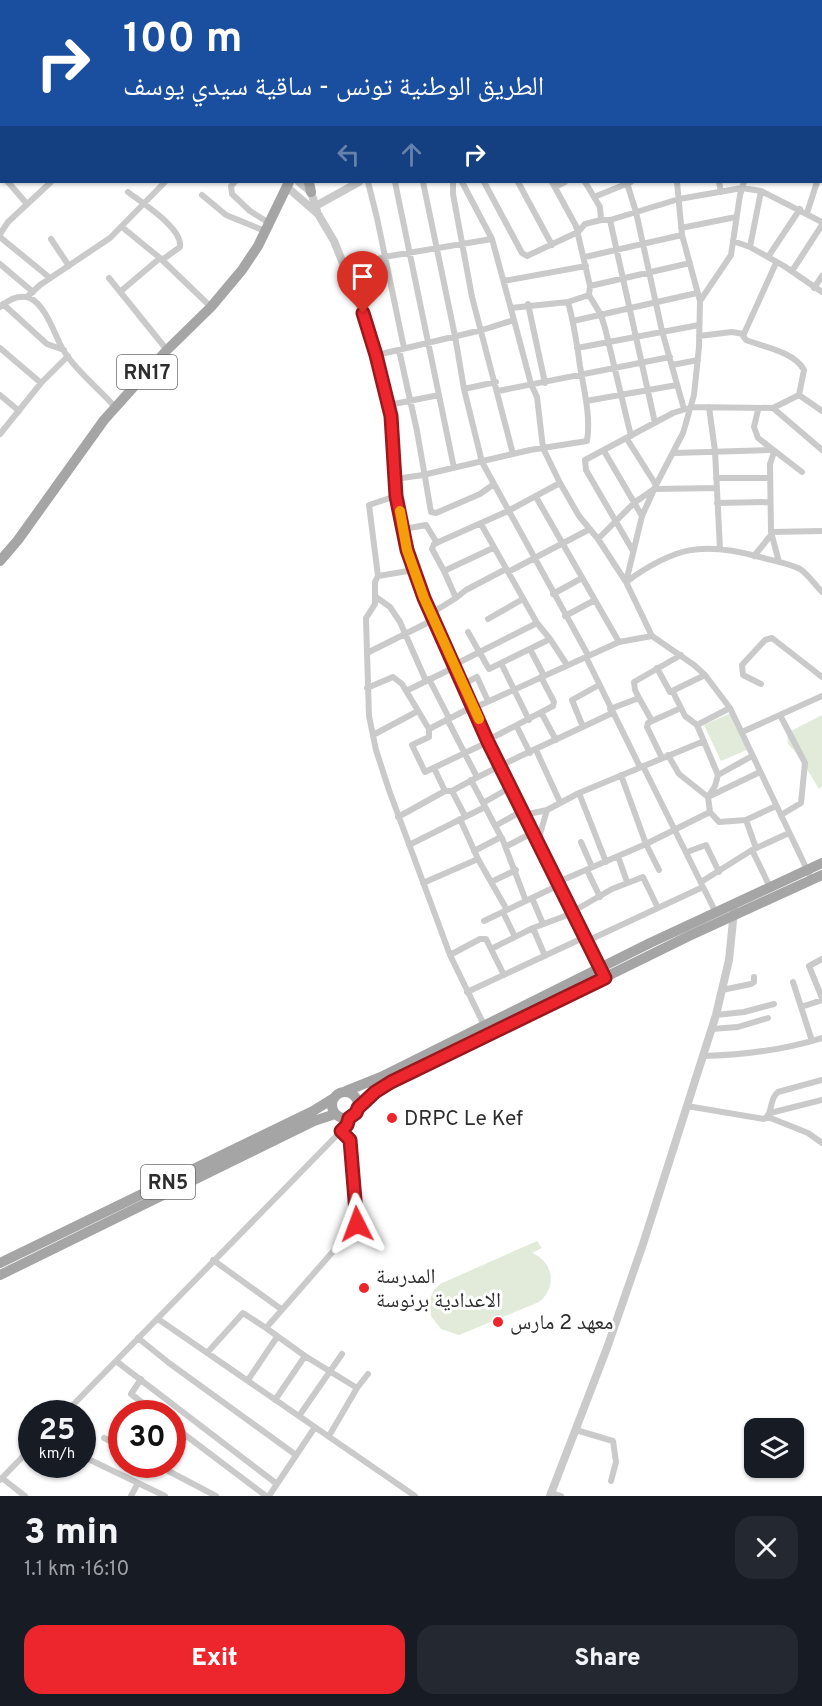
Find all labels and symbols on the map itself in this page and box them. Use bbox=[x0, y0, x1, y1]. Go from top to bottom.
pin bbox=[337, 251, 388, 313]
road number: RN17 bbox=[117, 355, 177, 389]
place label: DRPC Le Kef bbox=[404, 1106, 523, 1133]
marker: DRPC Le Kef bbox=[385, 1111, 399, 1125]
road number: RN5 bbox=[141, 1165, 195, 1199]
position arrow bbox=[325, 1192, 389, 1256]
place label: المدرسة الاعدادية برنوسة bbox=[376, 1264, 501, 1315]
marker: المدرسة الاعدادية برنوسة bbox=[357, 1281, 371, 1295]
place label: معهد 2 مارس bbox=[510, 1310, 613, 1337]
marker: معهد 2 مارس bbox=[491, 1315, 505, 1329]
speed limit sign: 30 bbox=[108, 1400, 186, 1478]

